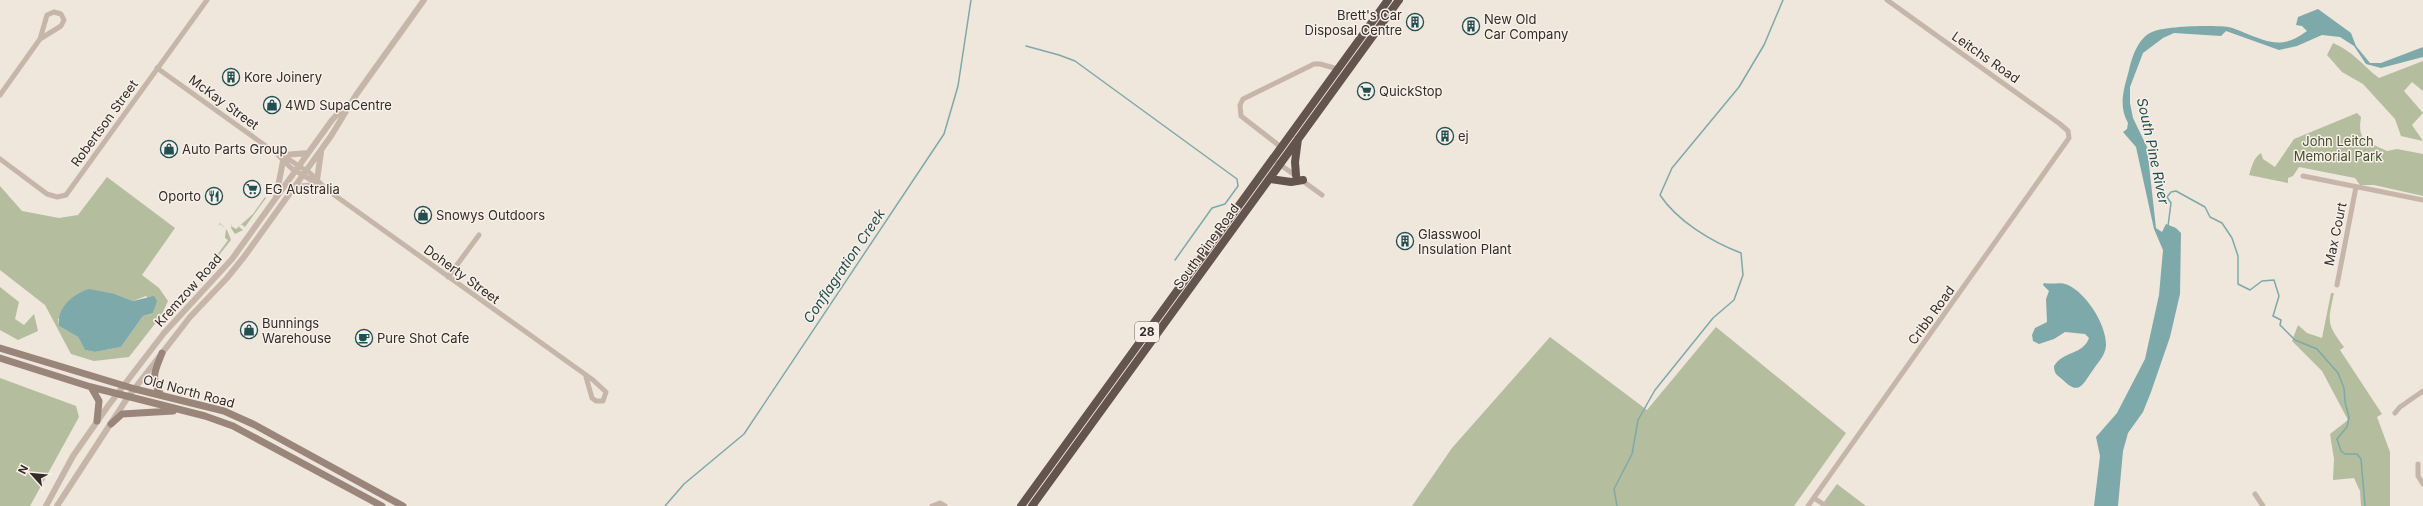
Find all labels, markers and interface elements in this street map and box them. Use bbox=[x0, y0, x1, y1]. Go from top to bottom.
place label: Brett's Car Disposal Centre bbox=[1305, 7, 1402, 38]
place label: New Old Car Company bbox=[1484, 11, 1568, 42]
building icon: Brett's Car Disposal Centre bbox=[1405, 12, 1425, 32]
building icon: New Old Car Company bbox=[1461, 16, 1481, 36]
street label: Leitchs Road bbox=[1949, 28, 2023, 86]
building icon: Kore Joinery bbox=[221, 67, 241, 87]
place label: Kore Joinery bbox=[244, 69, 322, 85]
street label: McKay Street bbox=[186, 71, 262, 133]
street label: Robertson Street bbox=[67, 76, 141, 170]
supermarket icon: QuickStop bbox=[1356, 81, 1376, 101]
place label: QuickStop bbox=[1379, 83, 1443, 99]
shop icon: 4WD SupaCentre bbox=[262, 95, 282, 115]
water label: South Pine River bbox=[2134, 96, 2173, 206]
place label: 4WD SupaCentre bbox=[285, 97, 392, 113]
building icon: ej bbox=[1435, 126, 1455, 146]
place label: ej bbox=[1458, 128, 1469, 144]
park label: John Leitch Memorial Park bbox=[2294, 133, 2382, 164]
shop icon: Auto Parts Group bbox=[159, 139, 179, 159]
place label: Auto Parts Group bbox=[182, 141, 287, 157]
supermarket icon: EG Australia bbox=[242, 179, 262, 199]
place label: EG Australia bbox=[265, 181, 340, 197]
restaurant icon: Oporto bbox=[204, 186, 224, 206]
place label: Oporto bbox=[158, 188, 201, 204]
street label: South Pine Road bbox=[1170, 200, 1242, 292]
street label: Max Court bbox=[2321, 201, 2349, 267]
shop icon: Snowys Outdoors bbox=[413, 205, 433, 225]
water label: Conflagration Creek bbox=[799, 205, 888, 326]
place label: Snowys Outdoors bbox=[436, 207, 545, 223]
place label: Glasswool Insulation Plant bbox=[1418, 226, 1511, 257]
building icon: Glasswool Insulation Plant bbox=[1395, 231, 1415, 251]
street label: Doherty Street bbox=[421, 241, 503, 307]
street label: Kremzow Road bbox=[151, 250, 225, 330]
street label: Cribb Road bbox=[1904, 283, 1958, 347]
place label: Bunnings Warehouse bbox=[262, 315, 331, 346]
shop icon: Bunnings Warehouse bbox=[239, 320, 259, 340]
road number: 28 bbox=[1135, 322, 1159, 342]
cafe icon: Pure Shot Cafe bbox=[354, 328, 374, 348]
place label: Pure Shot Cafe bbox=[377, 330, 469, 346]
street label: Old North Road bbox=[141, 371, 237, 411]
north arrow bbox=[12, 454, 52, 494]
text: N bbox=[15, 463, 31, 476]

